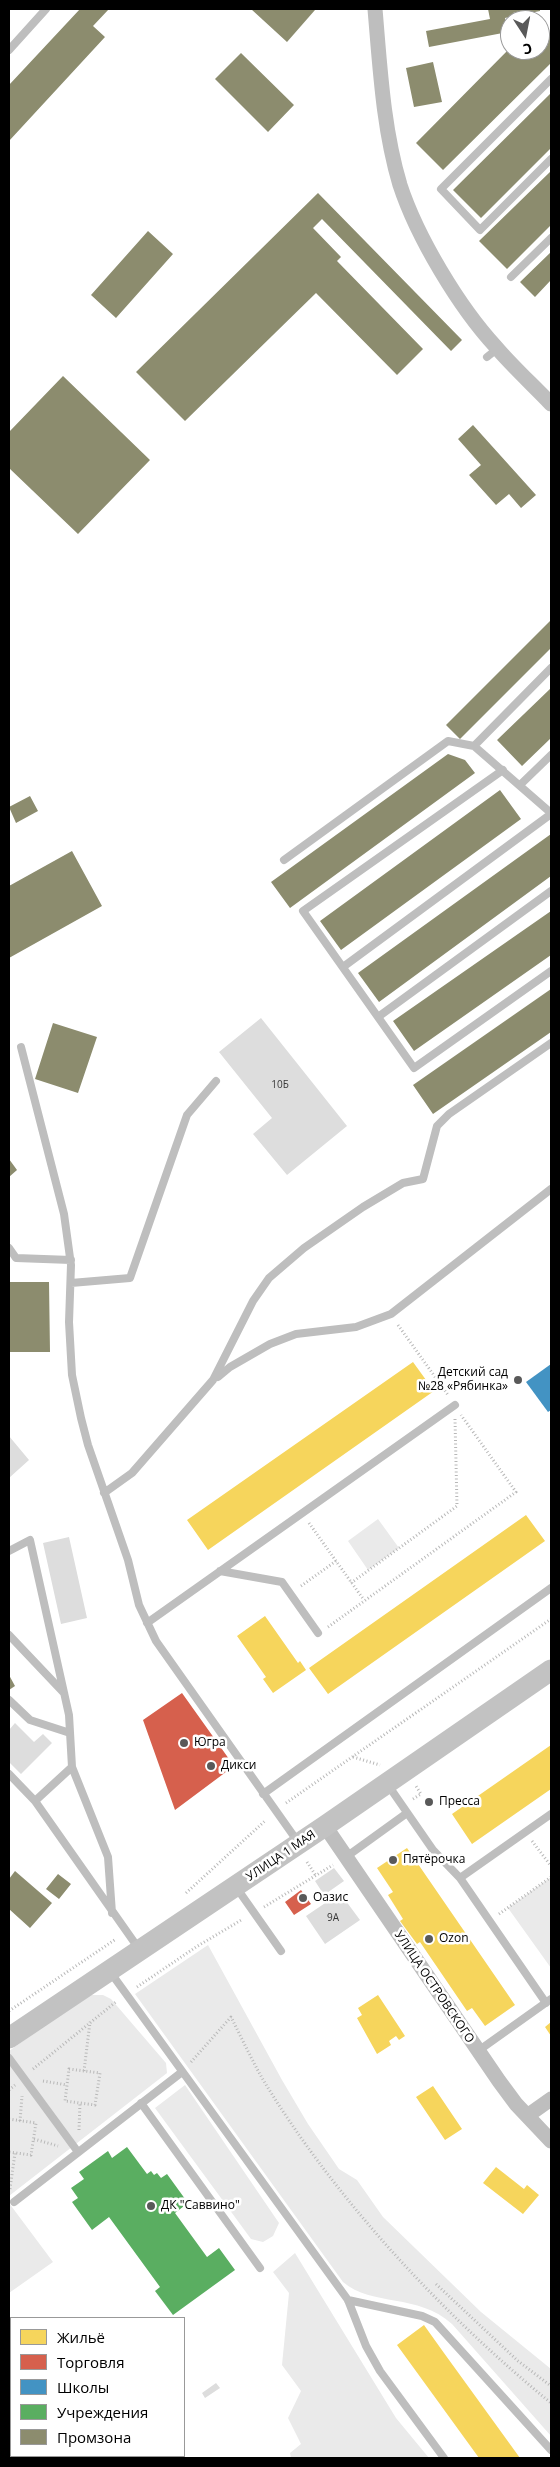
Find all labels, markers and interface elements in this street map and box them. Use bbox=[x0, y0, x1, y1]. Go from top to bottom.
north arrow bbox=[500, 10, 550, 60]
text: С bbox=[522, 39, 534, 59]
house number: 10Б bbox=[271, 1079, 289, 1091]
place label: Детский сад №28 «Рябинка» bbox=[418, 1366, 508, 1394]
marker: Детский сад №28 «Рябинка» bbox=[512, 1374, 524, 1386]
place label: Югра bbox=[194, 1736, 226, 1750]
marker: Югра bbox=[178, 1737, 190, 1749]
place label: Дикси bbox=[221, 1759, 256, 1773]
marker: Дикси bbox=[205, 1760, 217, 1772]
place label: Пресса bbox=[439, 1795, 480, 1809]
marker: Пресса bbox=[423, 1796, 435, 1808]
street label: УЛИЦА 1 МАЯ bbox=[244, 1828, 318, 1884]
place label: Пятёрочка bbox=[403, 1853, 465, 1867]
marker: Пятёрочка bbox=[387, 1854, 399, 1866]
place label: Оазис bbox=[313, 1891, 348, 1905]
marker: Оазис bbox=[297, 1892, 309, 1904]
house number: 9А bbox=[327, 1912, 339, 1924]
street label: УЛИЦА ОСТРОВСКОГО bbox=[391, 1928, 477, 2046]
place label: Ozon bbox=[439, 1932, 469, 1946]
marker: Ozon bbox=[423, 1933, 435, 1945]
place label: ДК "Саввино" bbox=[161, 2199, 240, 2213]
marker: ДК "Саввино" bbox=[145, 2200, 157, 2212]
legend bbox=[10, 2317, 185, 2457]
text: Жильё bbox=[57, 2327, 105, 2347]
text: Торговля bbox=[57, 2352, 124, 2372]
text: Школы bbox=[57, 2377, 109, 2397]
text: Учреждения bbox=[57, 2402, 148, 2422]
text: Промзона bbox=[57, 2427, 131, 2447]

